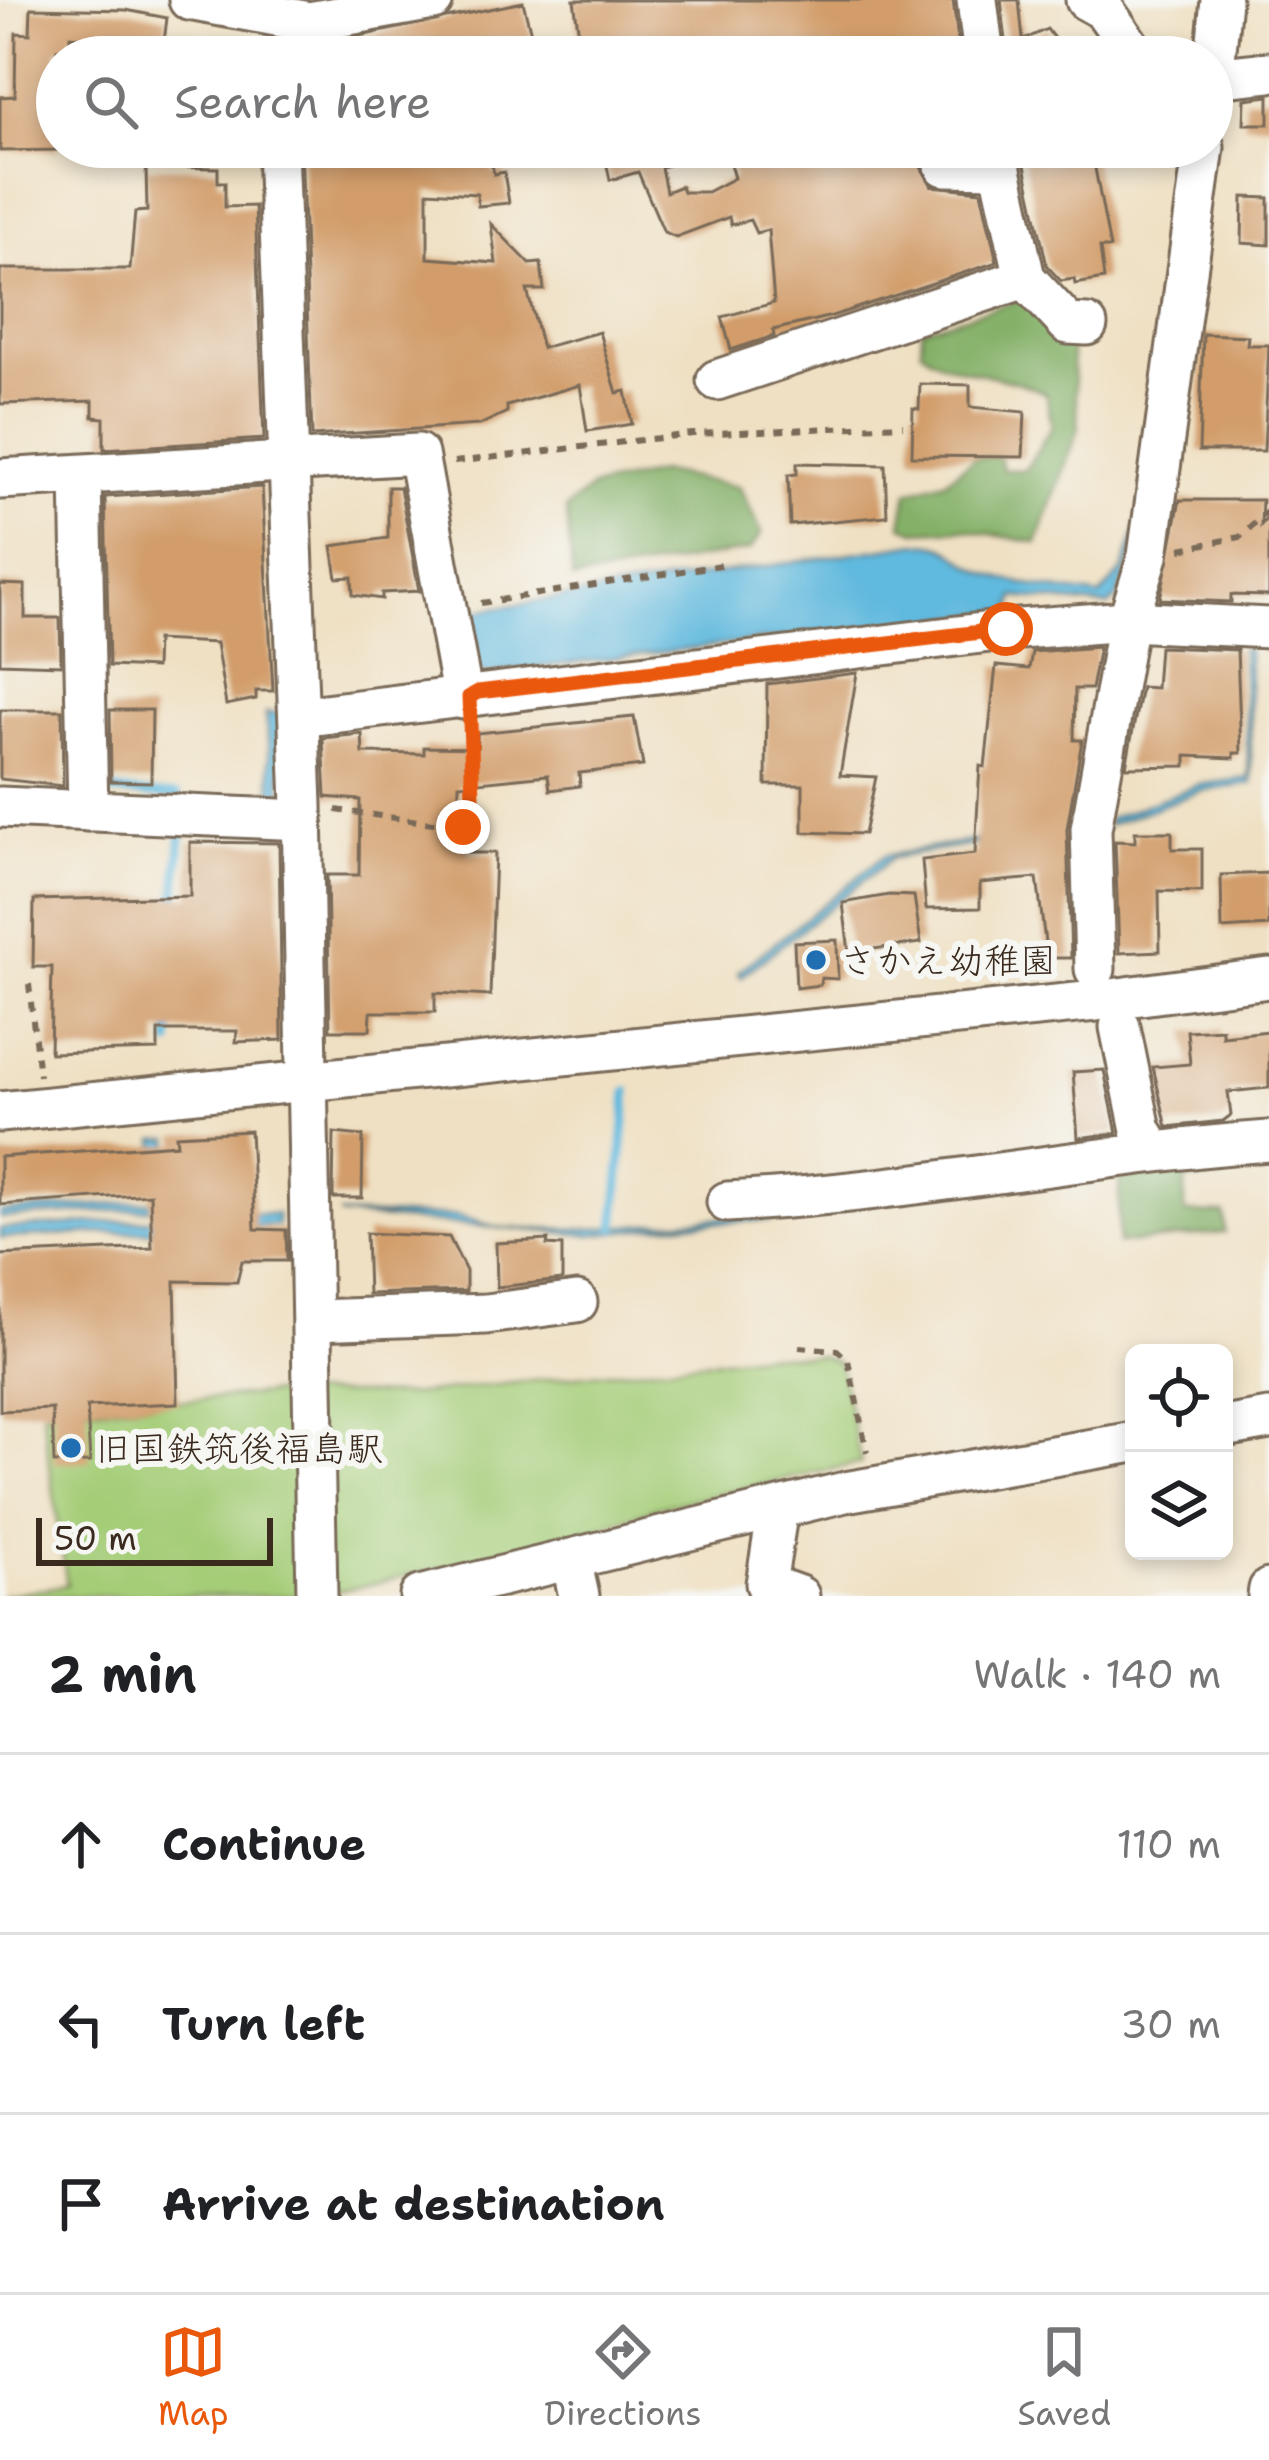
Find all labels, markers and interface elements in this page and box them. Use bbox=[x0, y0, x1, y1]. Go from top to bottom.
search box bbox=[36, 36, 1233, 168]
icon: search bbox=[78, 69, 144, 135]
text: Search here bbox=[174, 72, 431, 132]
route start bbox=[979, 602, 1033, 656]
route end bbox=[436, 800, 490, 854]
place label: さかえ幼稚園 bbox=[840, 936, 1056, 985]
marker: さかえ幼稚園 bbox=[803, 947, 829, 973]
map controls bbox=[1125, 1344, 1233, 1560]
button: locate bbox=[1125, 1344, 1233, 1452]
place label: 旧国鉄筑後福島駅 bbox=[95, 1424, 383, 1473]
marker: 旧国鉄筑後福島駅 bbox=[58, 1435, 84, 1461]
button: layers bbox=[1125, 1452, 1233, 1560]
scale bar bbox=[36, 1512, 273, 1565]
text: 50 m bbox=[54, 1516, 137, 1561]
text: 2 min bbox=[48, 1640, 197, 1708]
text: Walk · 140 m bbox=[973, 1648, 1221, 1700]
icon: ahead bbox=[48, 1811, 114, 1877]
text: Continue bbox=[162, 1814, 366, 1874]
text: 110 m bbox=[1117, 1818, 1221, 1870]
icon: left bbox=[48, 1991, 114, 2057]
text: Turn left bbox=[162, 1994, 365, 2054]
text: 30 m bbox=[1120, 1998, 1221, 2050]
icon: arrive bbox=[48, 2171, 114, 2237]
text: Arrive at destination bbox=[162, 2174, 665, 2234]
tab: Map bbox=[158, 2319, 229, 2436]
tab: Directions bbox=[544, 2319, 702, 2436]
tab: Saved bbox=[1017, 2319, 1111, 2436]

